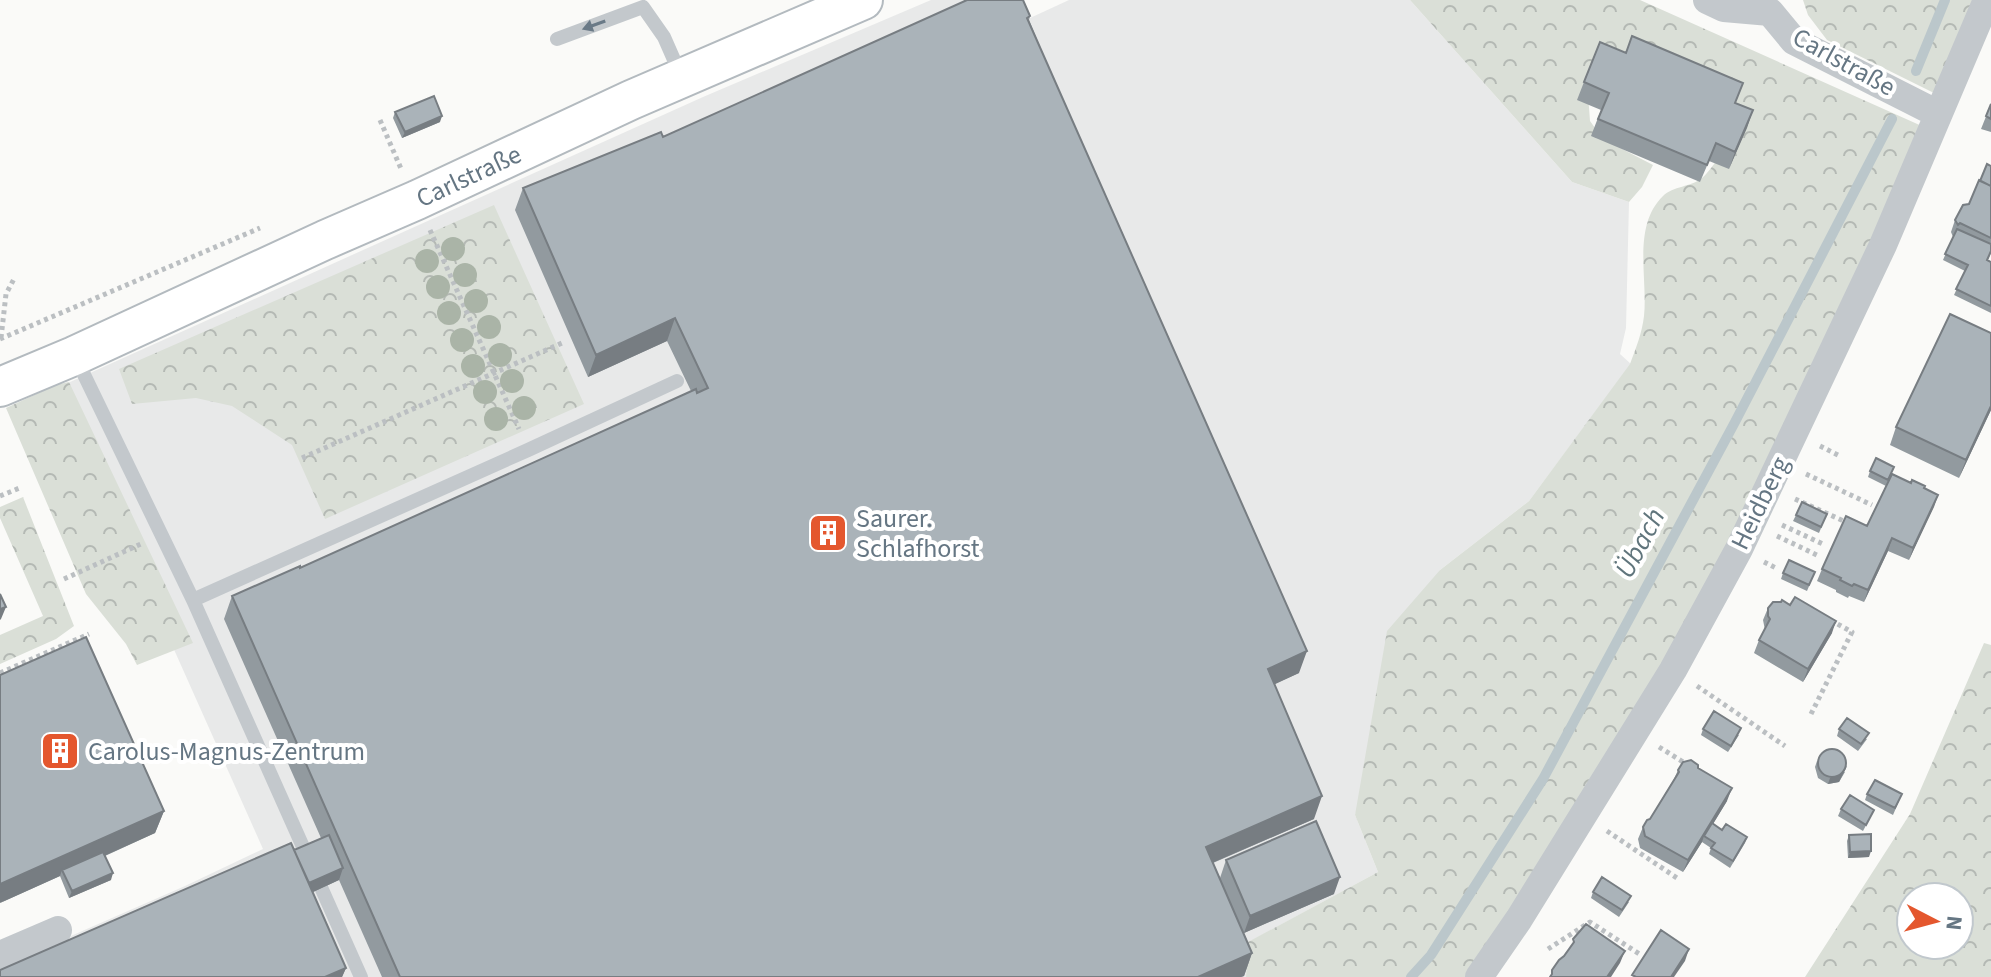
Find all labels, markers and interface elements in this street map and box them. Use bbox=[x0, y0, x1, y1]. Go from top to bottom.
one-way arrow bbox=[582, 19, 606, 32]
street label: Carlstraße bbox=[1786, 19, 1902, 105]
street label: Carlstraße bbox=[410, 135, 527, 216]
street label: Heidberg bbox=[1721, 450, 1799, 556]
place label: Saurer. Schlafhorst bbox=[856, 500, 980, 567]
water label: Übach bbox=[1605, 501, 1675, 585]
building icon: Saurer. Schlafhorst bbox=[807, 512, 849, 554]
building icon: Carolus-Magnus-Zentrum bbox=[39, 730, 81, 772]
place label: Carolus-Magnus-Zentrum bbox=[88, 733, 365, 770]
north arrow bbox=[1895, 881, 1975, 961]
text: N bbox=[1937, 914, 1971, 932]

